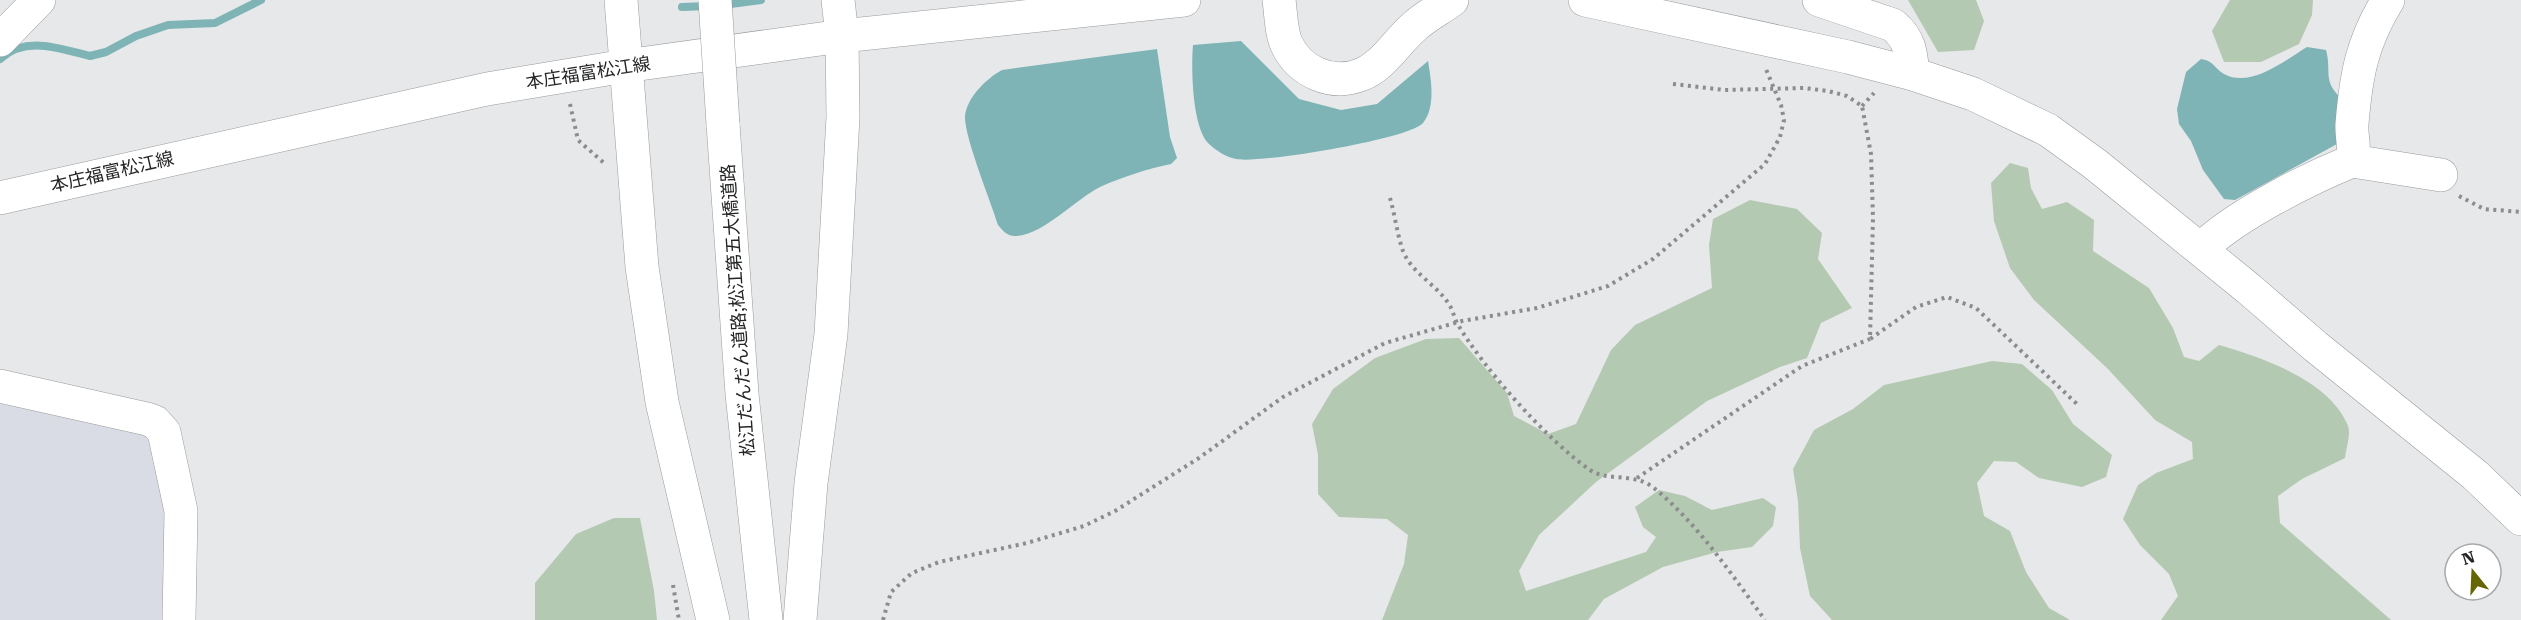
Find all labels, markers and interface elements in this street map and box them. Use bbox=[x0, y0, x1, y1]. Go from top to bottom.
street label: 本庄福富松江線 bbox=[524, 52, 652, 93]
street label: 本庄福富松江線 bbox=[48, 147, 176, 196]
street label: 松江だんだん道路;松江第五大橋道路 bbox=[717, 163, 758, 457]
north arrow bbox=[2443, 542, 2503, 602]
text: N bbox=[2460, 547, 2477, 569]

